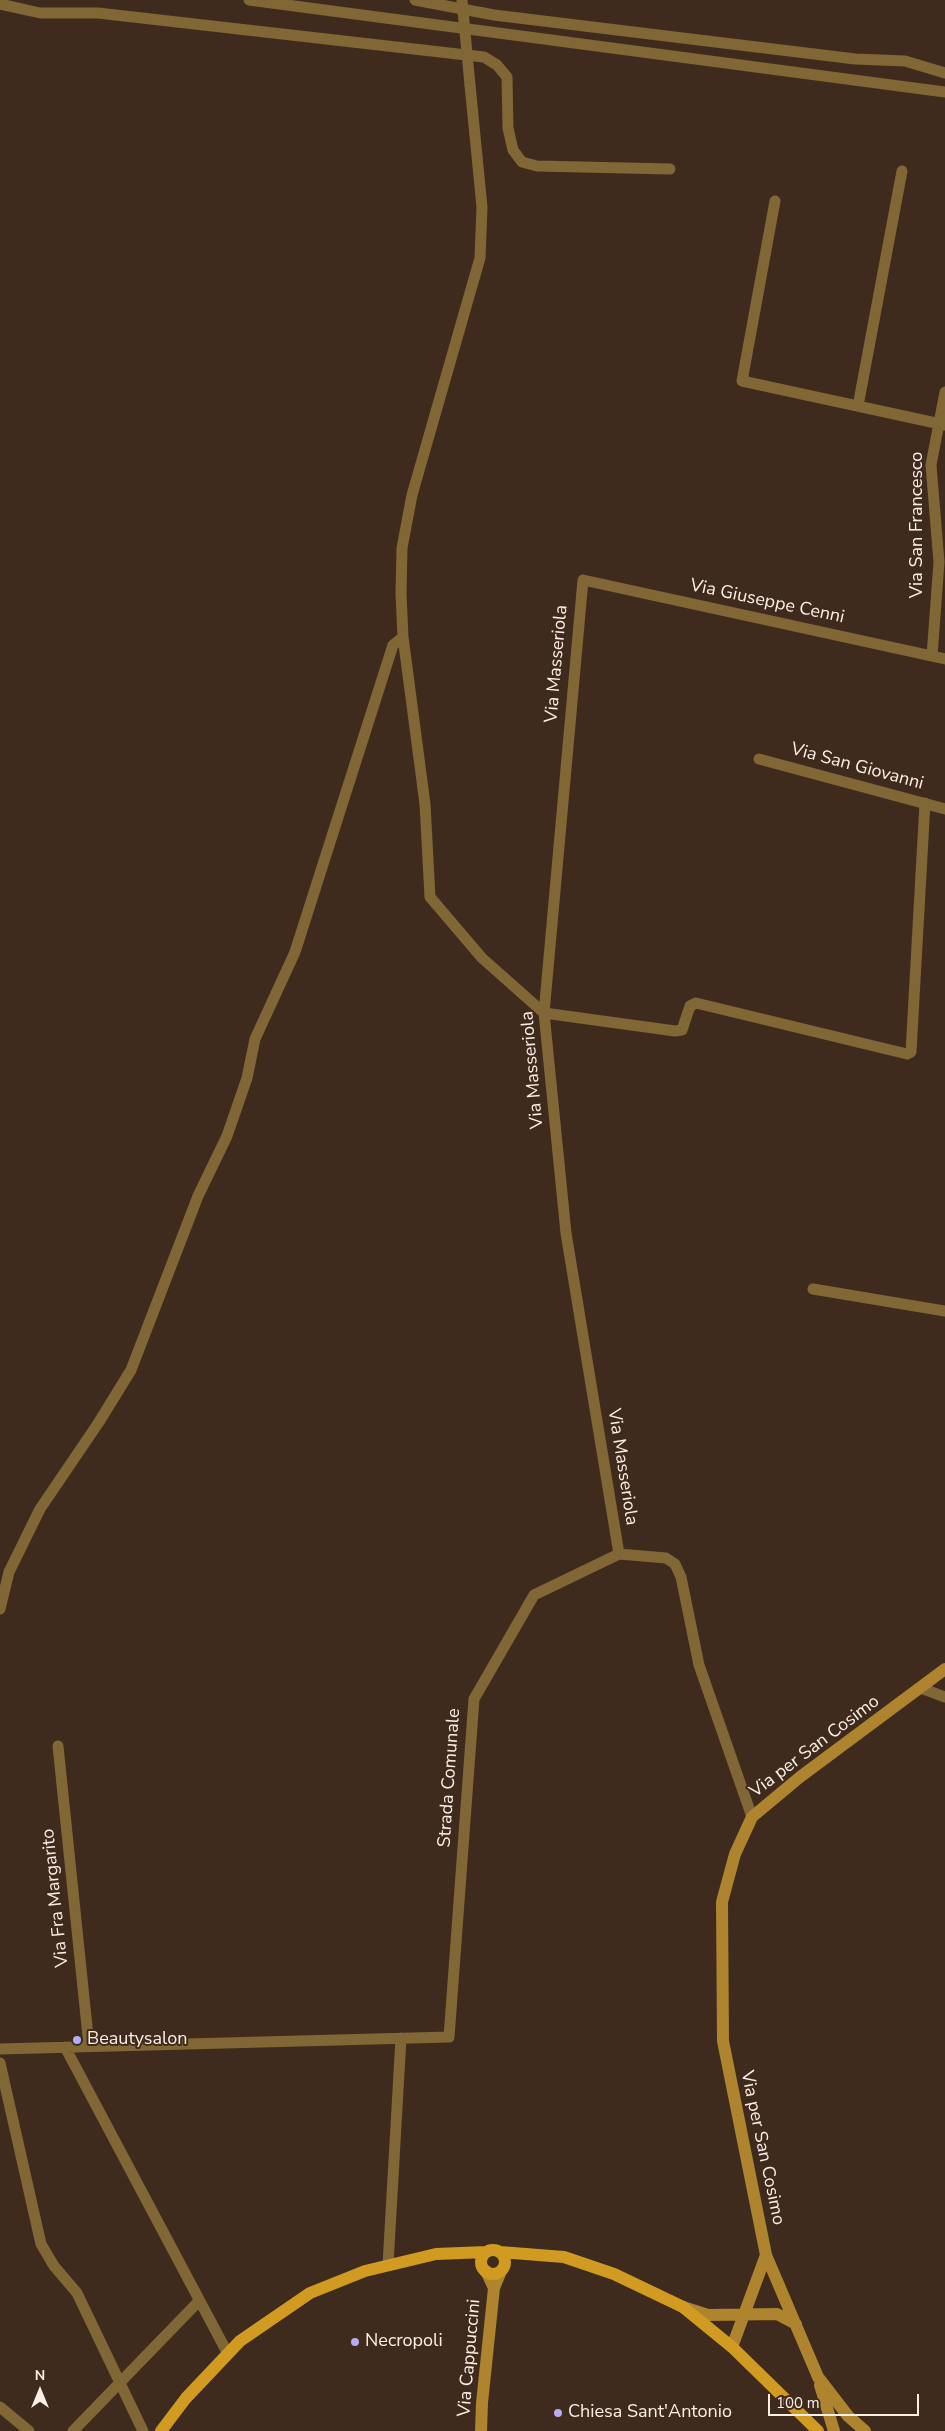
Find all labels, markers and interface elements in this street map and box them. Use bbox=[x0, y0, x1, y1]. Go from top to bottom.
street label: Via San Francesco bbox=[907, 452, 929, 598]
street label: Via Giuseppe Cenni bbox=[688, 575, 846, 629]
street label: Via Masseriola bbox=[541, 604, 573, 724]
street label: Via San Giovanni bbox=[788, 739, 926, 795]
street label: Via Masseriola bbox=[517, 1010, 549, 1130]
street label: Via Masseriola bbox=[602, 1407, 642, 1527]
street label: Via per San Cosimo bbox=[746, 1691, 884, 1803]
street label: Strada Comunale bbox=[434, 1708, 466, 1848]
street label: Via Fra Margarito bbox=[38, 1828, 74, 1968]
place label: Beautysalon bbox=[87, 2029, 188, 2051]
marker: Beautysalon bbox=[71, 2034, 83, 2046]
street label: Via per San Cosimo bbox=[735, 2069, 789, 2227]
street label: Via Cappuccini bbox=[454, 2298, 486, 2418]
place label: Necropoli bbox=[365, 2331, 443, 2353]
marker: Necropoli bbox=[349, 2336, 361, 2348]
north arrow bbox=[15, 2366, 65, 2416]
text: N bbox=[35, 2366, 45, 2385]
scale bar bbox=[770, 2384, 921, 2416]
text: 100 m bbox=[776, 2393, 820, 2413]
place label: Chiesa Sant'Antonio bbox=[568, 2402, 732, 2424]
marker: Chiesa Sant'Antonio bbox=[552, 2407, 564, 2419]

